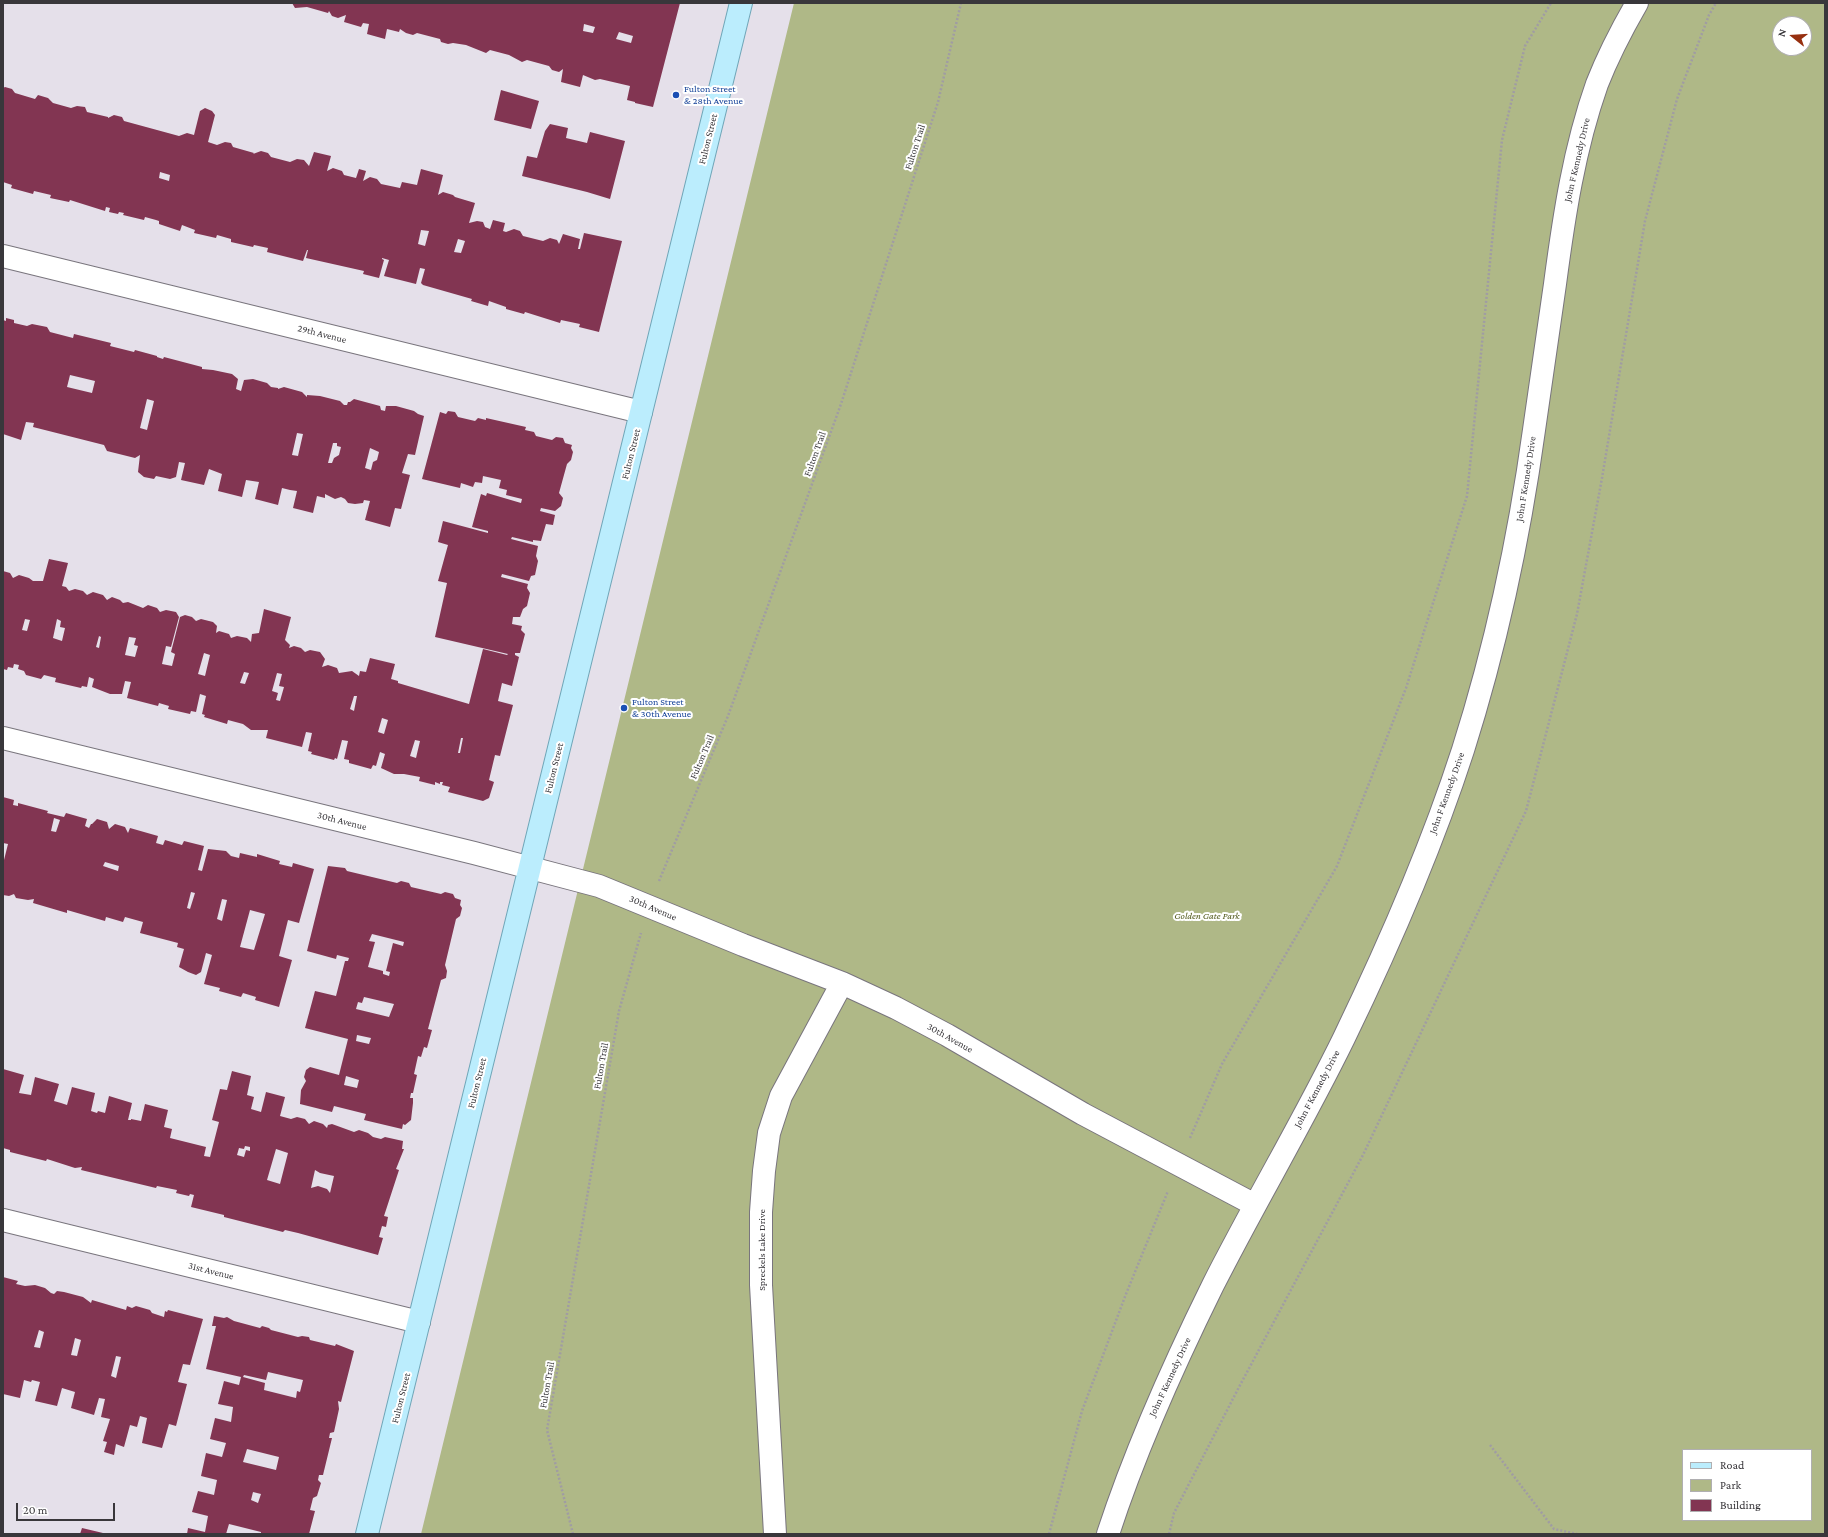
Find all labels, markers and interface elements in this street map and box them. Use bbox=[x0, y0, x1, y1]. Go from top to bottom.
north arrow bbox=[1772, 16, 1812, 56]
text: N bbox=[1775, 27, 1788, 38]
place label: Fulton Street & 28th Avenue bbox=[684, 83, 743, 106]
marker: Fulton Street & 28th Avenue bbox=[671, 90, 681, 100]
street label: Fulton Street bbox=[696, 113, 720, 165]
street label: John F Kennedy Drive bbox=[1561, 117, 1593, 203]
street label: Fulton Trail bbox=[902, 123, 928, 171]
street label: 29th Avenue bbox=[296, 322, 348, 346]
street label: Fulton Street bbox=[619, 428, 643, 480]
street label: Fulton Trail bbox=[801, 430, 829, 478]
street label: John F Kennedy Drive bbox=[1513, 436, 1539, 522]
place label: Fulton Street & 30th Avenue bbox=[632, 696, 691, 720]
marker: Fulton Street & 30th Avenue bbox=[619, 703, 629, 713]
street label: Fulton Trail bbox=[687, 733, 717, 781]
street label: Fulton Street bbox=[542, 742, 566, 794]
street label: John F Kennedy Drive bbox=[1427, 751, 1467, 835]
street label: 30th Avenue bbox=[316, 809, 368, 833]
street label: 30th Avenue bbox=[627, 893, 679, 923]
park label: Golden Gate Park bbox=[1174, 910, 1240, 922]
street label: 30th Avenue bbox=[925, 1021, 975, 1055]
street label: Fulton Trail bbox=[591, 1042, 611, 1090]
street label: John F Kennedy Drive bbox=[1292, 1048, 1342, 1130]
street label: Fulton Street bbox=[465, 1057, 489, 1109]
street label: Spreckels Lake Drive bbox=[756, 1209, 768, 1291]
street label: 31st Avenue bbox=[187, 1260, 235, 1282]
street label: John F Kennedy Drive bbox=[1146, 1335, 1194, 1419]
street label: Fulton Trail bbox=[537, 1361, 557, 1409]
street label: Fulton Street bbox=[389, 1372, 413, 1424]
legend bbox=[1682, 1449, 1812, 1521]
text: Road bbox=[1720, 1458, 1744, 1472]
text: Park bbox=[1720, 1478, 1741, 1492]
scale bar bbox=[18, 1495, 117, 1521]
text: Building bbox=[1720, 1498, 1761, 1512]
text: 20 m bbox=[23, 1503, 47, 1517]

